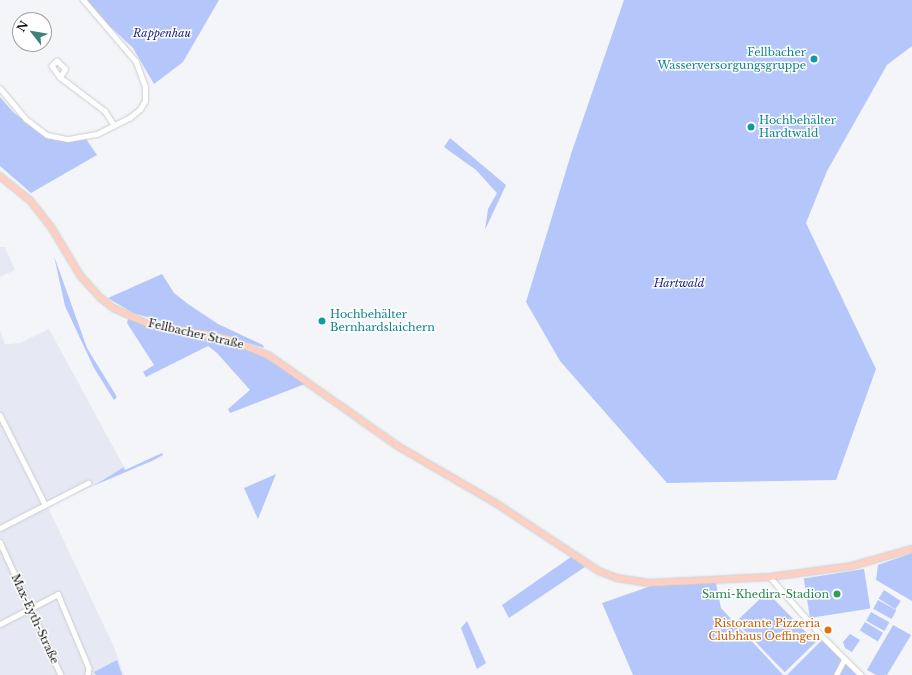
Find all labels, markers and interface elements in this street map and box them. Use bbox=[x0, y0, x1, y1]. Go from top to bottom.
north arrow bbox=[12, 12, 52, 52]
text: N bbox=[14, 18, 31, 34]
park label: Rappenhau bbox=[133, 26, 191, 40]
place label: Fellbacher Wasserversorgungsgruppe bbox=[657, 46, 806, 72]
marker: Fellbacher Wasserversorgungsgruppe bbox=[809, 54, 819, 64]
place label: Hochbehälter Hardtwald bbox=[759, 114, 836, 140]
marker: Hochbehälter Hardtwald bbox=[746, 122, 756, 132]
park label: Hartwald bbox=[654, 276, 704, 290]
place label: Hochbehälter Bernhardslaichern bbox=[330, 308, 435, 334]
marker: Hochbehälter Bernhardslaichern bbox=[317, 316, 327, 326]
street label: Fellbacher Straße bbox=[147, 317, 245, 351]
street label: Max-Eyth-Straße bbox=[8, 572, 62, 666]
place label: Sami-Khedira-Stadion bbox=[702, 587, 829, 601]
marker: Sami-Khedira-Stadion bbox=[832, 589, 842, 599]
place label: Ristorante Pizzeria Clubhaus Oeffingen bbox=[708, 617, 820, 643]
marker: Ristorante Pizzeria Clubhaus Oeffingen bbox=[823, 625, 833, 635]

